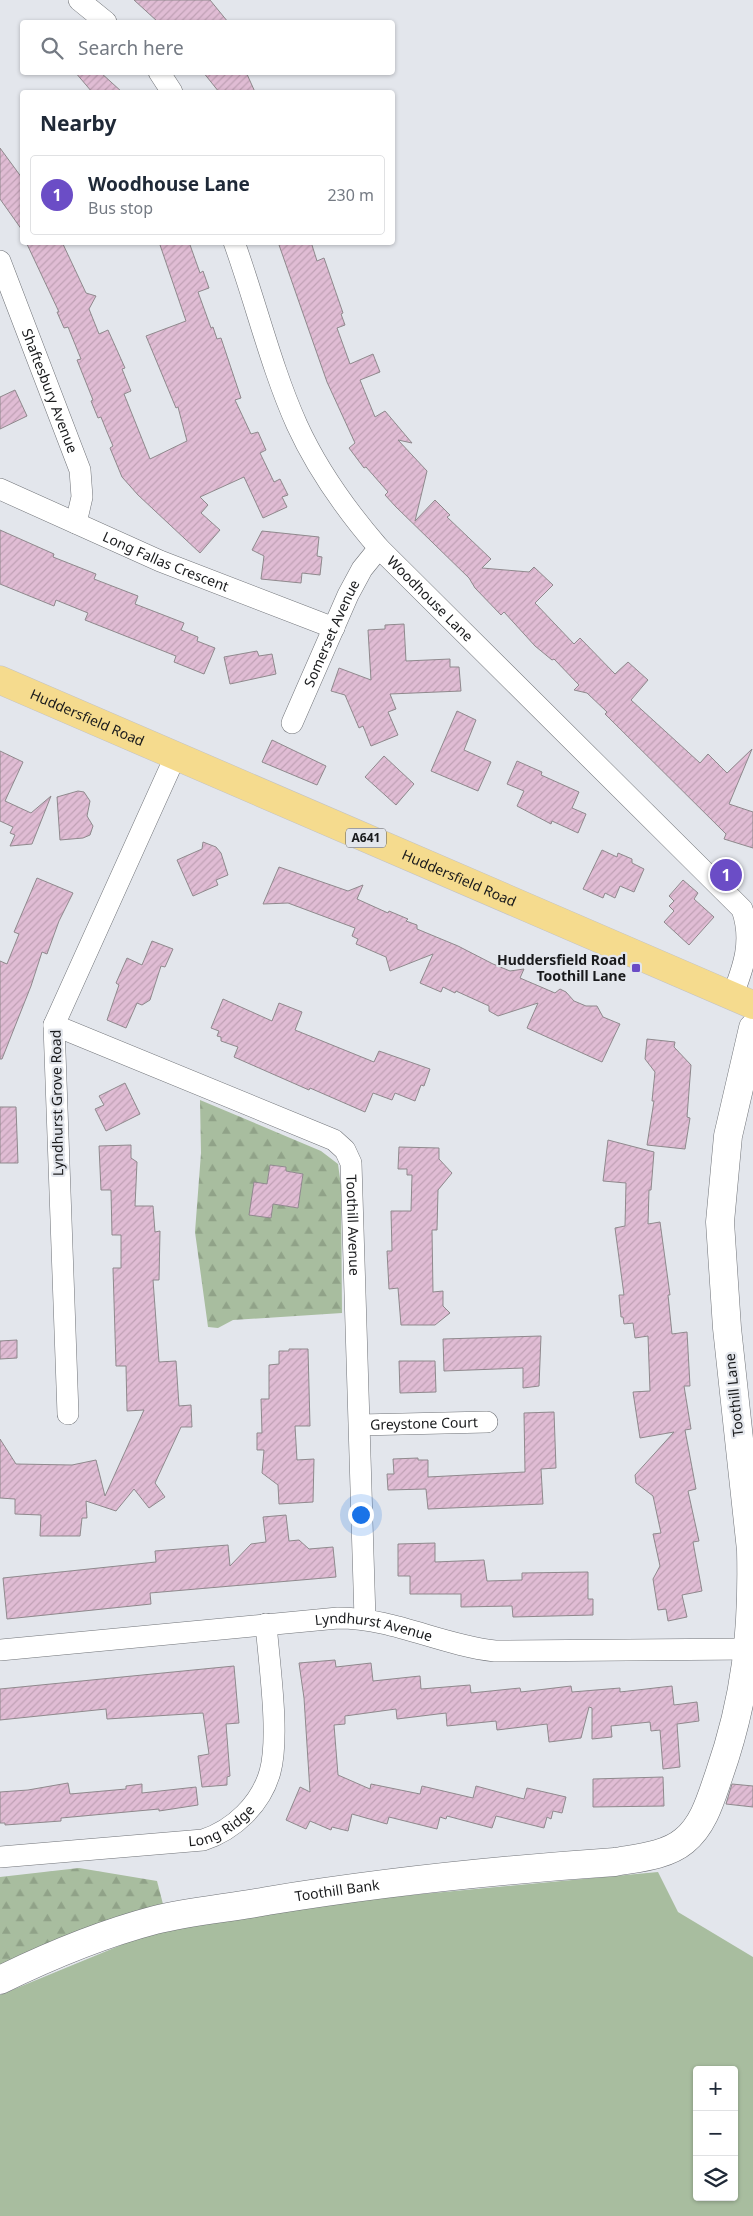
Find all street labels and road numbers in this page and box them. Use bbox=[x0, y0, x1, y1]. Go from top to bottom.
street label: Shaftesbury Avenue bbox=[18, 326, 83, 456]
street label: Long Fallas Crescent bbox=[100, 527, 232, 596]
street label: Woodhouse Lane bbox=[383, 551, 478, 646]
street label: Somerset Avenue bbox=[299, 576, 364, 690]
street label: Huddersfield Road bbox=[27, 684, 147, 750]
road number: A641 bbox=[346, 828, 386, 848]
street label: Huddersfield Road bbox=[399, 845, 519, 911]
street label: Lyndhurst Grove Road bbox=[46, 1030, 67, 1176]
street label: Toothill Avenue bbox=[342, 1174, 364, 1276]
street label: Toothill Lane bbox=[720, 1352, 747, 1438]
street label: Greystone Court bbox=[370, 1412, 478, 1434]
street label: Lyndhurst Avenue bbox=[314, 1608, 435, 1645]
street label: Long Ridge bbox=[187, 1800, 258, 1850]
street label: Toothill Bank bbox=[293, 1875, 381, 1905]

